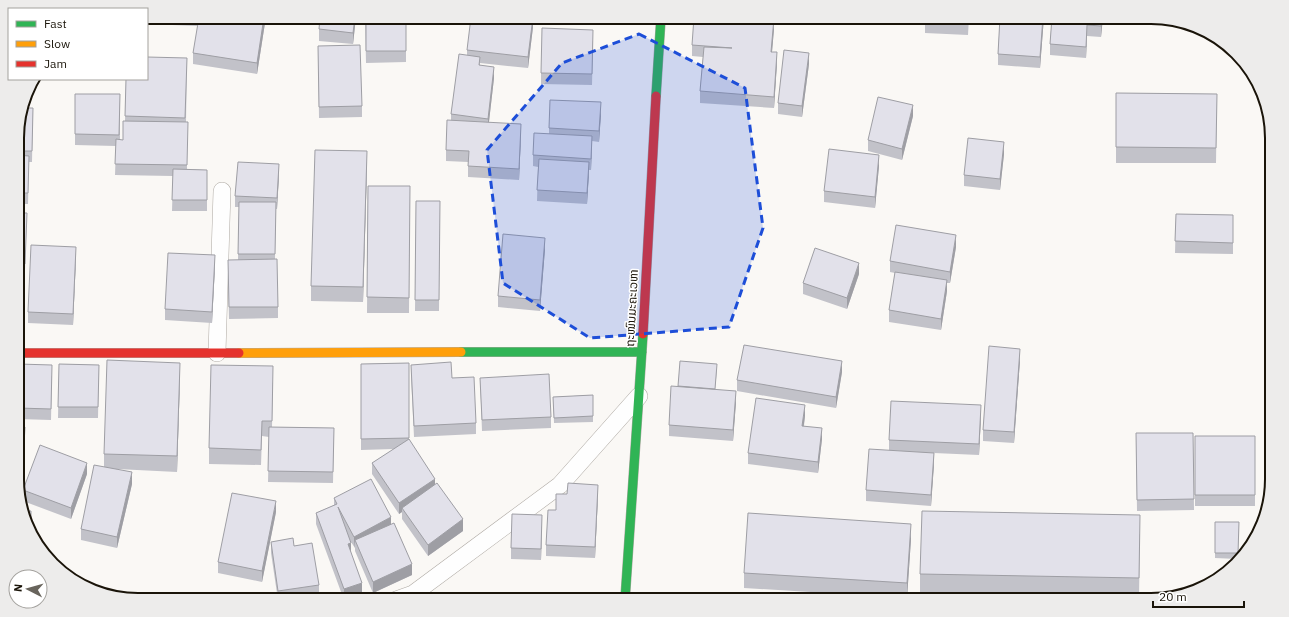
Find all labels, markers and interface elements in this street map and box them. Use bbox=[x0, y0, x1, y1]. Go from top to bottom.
legend bbox=[8, 8, 148, 80]
text: Fast bbox=[44, 16, 67, 31]
text: Slow bbox=[44, 36, 70, 51]
text: Jam bbox=[44, 56, 67, 71]
street label: ຖະໜົນມະຄະເວຫາ bbox=[622, 269, 641, 347]
north arrow bbox=[8, 569, 48, 609]
text: N bbox=[11, 583, 25, 593]
scale bar bbox=[1153, 583, 1244, 609]
text: 20 m bbox=[1159, 589, 1187, 604]

